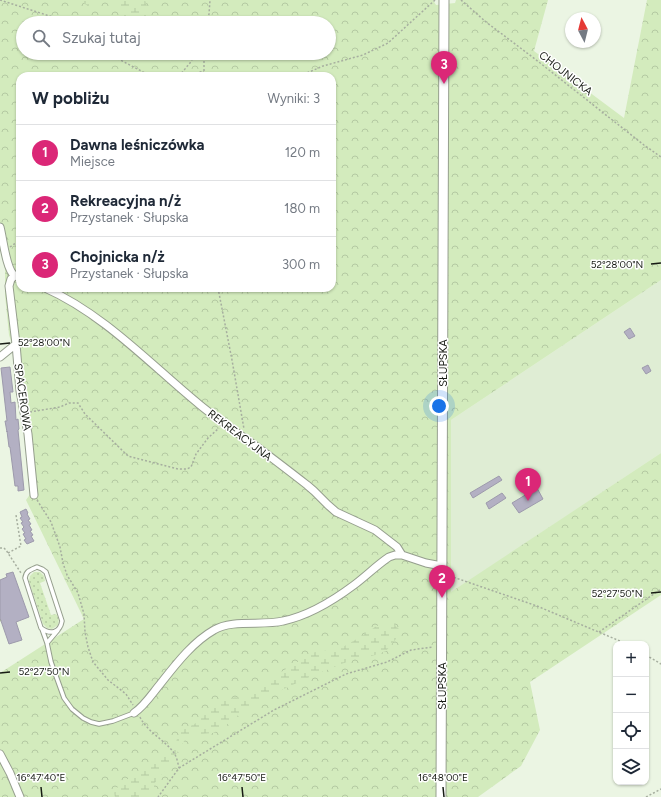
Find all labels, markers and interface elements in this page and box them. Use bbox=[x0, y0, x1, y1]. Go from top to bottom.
north arrow bbox=[565, 12, 601, 48]
search box bbox=[16, 16, 336, 60]
icon: search bbox=[30, 27, 52, 49]
text: Szukaj tutaj bbox=[62, 29, 141, 47]
street label: CHOJNICKA bbox=[536, 49, 595, 99]
pin: 3 bbox=[431, 51, 457, 84]
text: W pobliżu bbox=[32, 88, 109, 108]
text: Wyniki: 3 bbox=[268, 91, 320, 106]
text: Dawna leśniczówka bbox=[70, 136, 205, 154]
text: 1 bbox=[42, 145, 48, 160]
text: 120 m bbox=[285, 145, 320, 160]
text: Miejsce bbox=[70, 154, 115, 169]
text: Rekreacyjna n/ż bbox=[70, 192, 181, 210]
text: 2 bbox=[41, 201, 49, 216]
text: 180 m bbox=[284, 201, 320, 216]
text: Przystanek · Słupska bbox=[70, 210, 188, 225]
text: Chojnicka n/ż bbox=[70, 248, 165, 266]
text: 3 bbox=[41, 257, 49, 272]
text: 300 m bbox=[282, 257, 320, 272]
text: 52°28'00"N bbox=[591, 258, 643, 271]
text: Przystanek · Słupska bbox=[70, 266, 188, 281]
text: 52°28'00"N bbox=[18, 336, 70, 349]
street label: SŁUPSKA bbox=[437, 339, 450, 387]
street label: SPACEROWA bbox=[11, 363, 34, 432]
your location bbox=[429, 396, 449, 416]
street label: REKREACYJNA bbox=[205, 407, 275, 464]
pin: 1 bbox=[515, 468, 541, 501]
pin: 2 bbox=[429, 565, 455, 598]
text: 52°27'50"N bbox=[591, 587, 643, 600]
map controls bbox=[613, 641, 649, 785]
button: + bbox=[613, 641, 649, 677]
street label: SŁUPSKA bbox=[436, 662, 449, 710]
text: 52°27'50"N bbox=[18, 665, 70, 678]
button: − bbox=[613, 677, 649, 713]
button: locate bbox=[613, 713, 649, 749]
button: layers bbox=[613, 749, 649, 785]
text: 16°47'40"E bbox=[17, 771, 65, 784]
text: 16°47'50"E bbox=[218, 771, 266, 784]
text: 16°48'00"E bbox=[418, 771, 468, 784]

